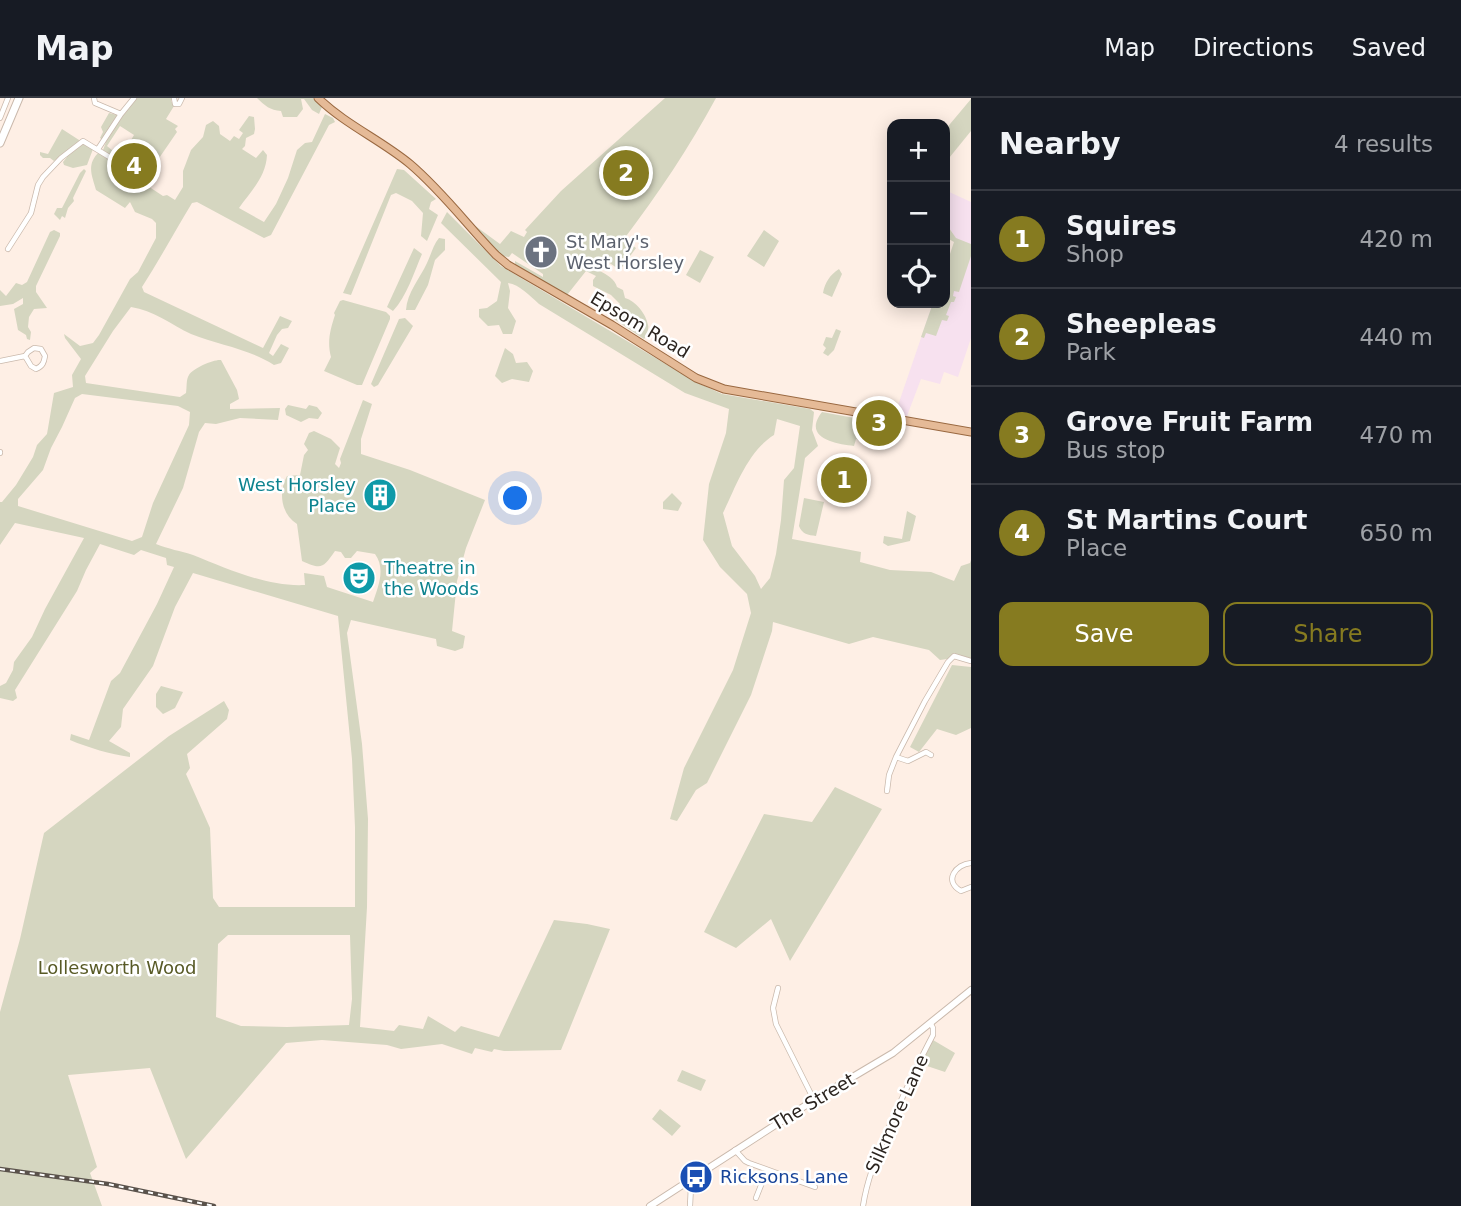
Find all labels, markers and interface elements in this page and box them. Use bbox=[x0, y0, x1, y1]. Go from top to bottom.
text: Map bbox=[35, 29, 114, 68]
text: Map bbox=[1104, 34, 1155, 62]
text: Directions bbox=[1193, 34, 1314, 62]
text: Saved bbox=[1352, 34, 1426, 62]
map controls bbox=[887, 119, 950, 308]
button: + bbox=[887, 119, 950, 182]
text: Nearby bbox=[999, 126, 1121, 161]
text: 4 results bbox=[1334, 131, 1433, 157]
pin: 4 bbox=[111, 140, 157, 192]
pin: 2 bbox=[603, 147, 649, 199]
button: − bbox=[887, 182, 950, 245]
text: Squires bbox=[1066, 211, 1177, 241]
text: 1 bbox=[1014, 226, 1030, 252]
text: 420 m bbox=[1359, 226, 1433, 252]
place label: St Mary's West Horsley bbox=[566, 231, 684, 273]
church icon: St Mary's West Horsley bbox=[522, 233, 560, 271]
text: Shop bbox=[1066, 241, 1124, 267]
button: locate bbox=[887, 245, 950, 308]
street label: Epsom Road bbox=[587, 287, 694, 362]
text: Sheepleas bbox=[1066, 309, 1217, 339]
text: 2 bbox=[1014, 324, 1030, 350]
text: 440 m bbox=[1359, 324, 1433, 350]
text: Park bbox=[1066, 339, 1116, 365]
pin: 3 bbox=[856, 397, 902, 449]
text: Grove Fruit Farm bbox=[1066, 407, 1313, 437]
text: 3 bbox=[1014, 422, 1030, 448]
text: 470 m bbox=[1359, 422, 1433, 448]
text: Bus stop bbox=[1066, 437, 1165, 463]
pin: 1 bbox=[821, 454, 867, 506]
place label: West Horsley Place bbox=[238, 474, 356, 516]
building icon: West Horsley Place bbox=[361, 476, 399, 514]
your location bbox=[498, 481, 532, 515]
text: St Martins Court bbox=[1066, 505, 1308, 535]
text: 4 bbox=[1014, 520, 1030, 546]
text: 650 m bbox=[1359, 520, 1433, 546]
text: Place bbox=[1066, 535, 1127, 561]
place label: Theatre in the Woods bbox=[383, 557, 479, 599]
theatre icon: Theatre in the Woods bbox=[340, 559, 378, 597]
button: Save bbox=[999, 602, 1209, 666]
button: Share bbox=[1223, 602, 1433, 666]
park label: Lollesworth Wood bbox=[38, 957, 196, 978]
street label: Silkmore Lane bbox=[861, 1051, 932, 1176]
street label: The Street bbox=[766, 1068, 858, 1135]
bus stop icon: Ricksons Lane bbox=[677, 1158, 715, 1196]
place label: Ricksons Lane bbox=[720, 1166, 848, 1187]

